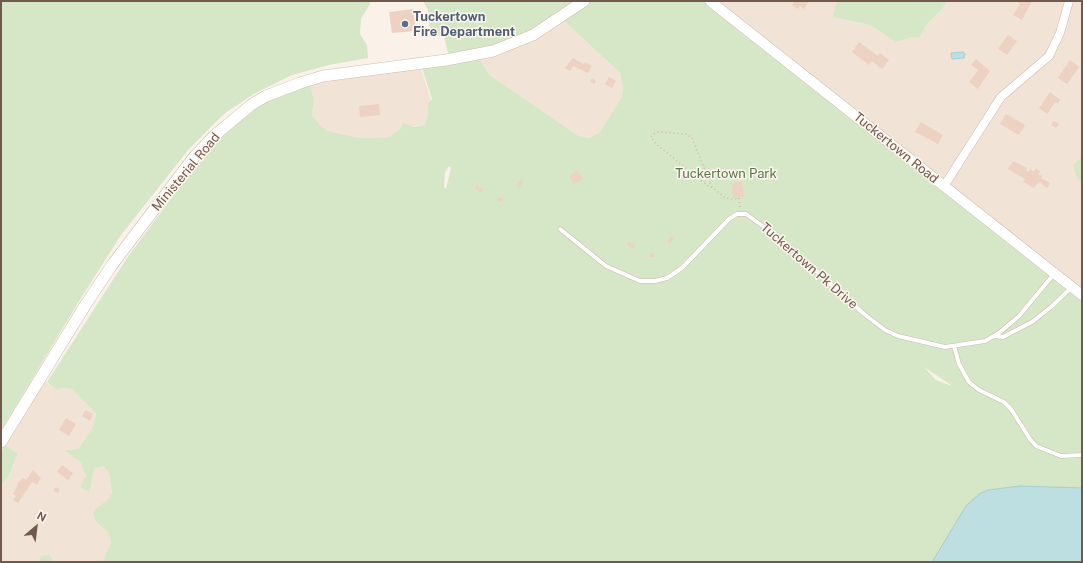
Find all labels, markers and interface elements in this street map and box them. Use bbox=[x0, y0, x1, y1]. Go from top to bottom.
place label: Tuckertown Fire Department bbox=[413, 9, 515, 40]
marker: Tuckertown Fire Department bbox=[400, 19, 410, 29]
street label: Tuckertown Road bbox=[850, 109, 942, 187]
street label: Ministerial Road bbox=[149, 130, 223, 214]
park label: Tuckertown Park bbox=[675, 166, 777, 182]
street label: Tuckertown Pk Drive bbox=[757, 220, 861, 312]
north arrow bbox=[16, 507, 56, 547]
text: N bbox=[35, 509, 48, 524]

